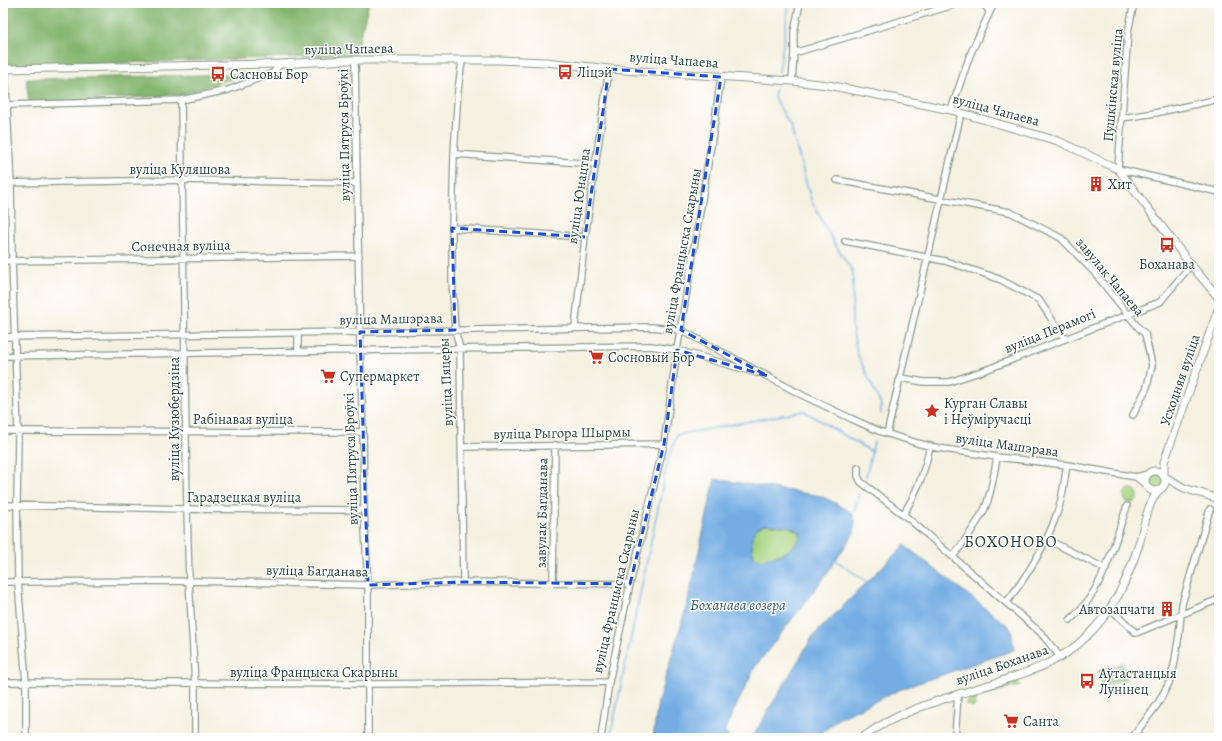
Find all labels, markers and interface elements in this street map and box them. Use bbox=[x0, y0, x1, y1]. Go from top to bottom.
street label: Пушкінская вуліца bbox=[1099, 27, 1127, 143]
street label: вуліца Чапаева bbox=[304, 39, 394, 59]
street label: вуліца Чапаева bbox=[629, 47, 720, 73]
bus stop icon: Ліцэй bbox=[556, 63, 574, 81]
place label: Ліцэй bbox=[577, 63, 612, 82]
bus stop icon: Сасновы Бор bbox=[209, 65, 227, 83]
place label: Сасновы Бор bbox=[230, 65, 308, 84]
street label: вуліца Пятруся Броўкі bbox=[333, 69, 355, 201]
street label: вуліца Чапаева bbox=[950, 89, 1042, 131]
street label: вуліца Юнацтва bbox=[563, 146, 595, 245]
street label: вуліца Куляшова bbox=[129, 160, 231, 179]
street label: вуліца Францыска Скарыны bbox=[658, 167, 706, 335]
building icon: Хит bbox=[1087, 175, 1105, 193]
place label: Хит bbox=[1108, 175, 1132, 194]
street label: завулак Чапаева bbox=[1071, 234, 1149, 321]
street label: Сонечная вуліца bbox=[131, 236, 231, 256]
bus stop icon: Боханава bbox=[1158, 236, 1176, 254]
place label: Боханава bbox=[1139, 255, 1195, 274]
street label: вуліца Перамогі bbox=[1001, 304, 1099, 358]
street label: вуліца Машэрава bbox=[339, 309, 444, 329]
street label: Усходняя вуліца bbox=[1155, 331, 1205, 428]
street label: вуліца Пяцеры bbox=[434, 337, 458, 427]
supermarket icon: Сосновый Бор bbox=[587, 348, 605, 366]
place label: Сосновый Бор bbox=[608, 348, 695, 367]
street label: вуліца Кузюбердзіна bbox=[165, 356, 184, 481]
supermarket icon: Супермаркет bbox=[319, 367, 337, 385]
place label: Супермаркет bbox=[340, 367, 419, 386]
street label: вуліца Пятруся Броўкі bbox=[339, 392, 363, 526]
place label: Курган Славы і Неўміручасці bbox=[944, 394, 1032, 429]
place icon: Курган Славы і Неўміручасці bbox=[923, 402, 941, 420]
street label: Рабінавая вуліца bbox=[193, 410, 294, 429]
street label: вуліца Рыгора Шырмы bbox=[493, 422, 631, 444]
street label: вуліца Машэрава bbox=[954, 428, 1060, 462]
street label: завулак Багданава bbox=[532, 457, 552, 568]
street label: Гарадзецкая вуліца bbox=[187, 488, 302, 507]
street label: вуліца Францыска Скарыны bbox=[588, 507, 644, 675]
district label: БОХОНОВО bbox=[964, 531, 1058, 553]
street label: вуліца Багданава bbox=[266, 561, 369, 581]
water label: Боханава возера bbox=[690, 595, 786, 615]
place label: Автозапчати bbox=[1078, 600, 1155, 619]
building icon: Автозапчати bbox=[1158, 600, 1176, 618]
street label: вуліца Боханава bbox=[953, 640, 1051, 690]
street label: вуліца Францыска Скарыны bbox=[230, 663, 398, 682]
place label: Аўтастанцыя Лунінец bbox=[1098, 664, 1177, 699]
bus stop icon: Аўтастанцыя Лунінец bbox=[1078, 672, 1096, 690]
supermarket icon: Санта bbox=[1002, 712, 1020, 730]
place label: Санта bbox=[1023, 712, 1060, 731]

